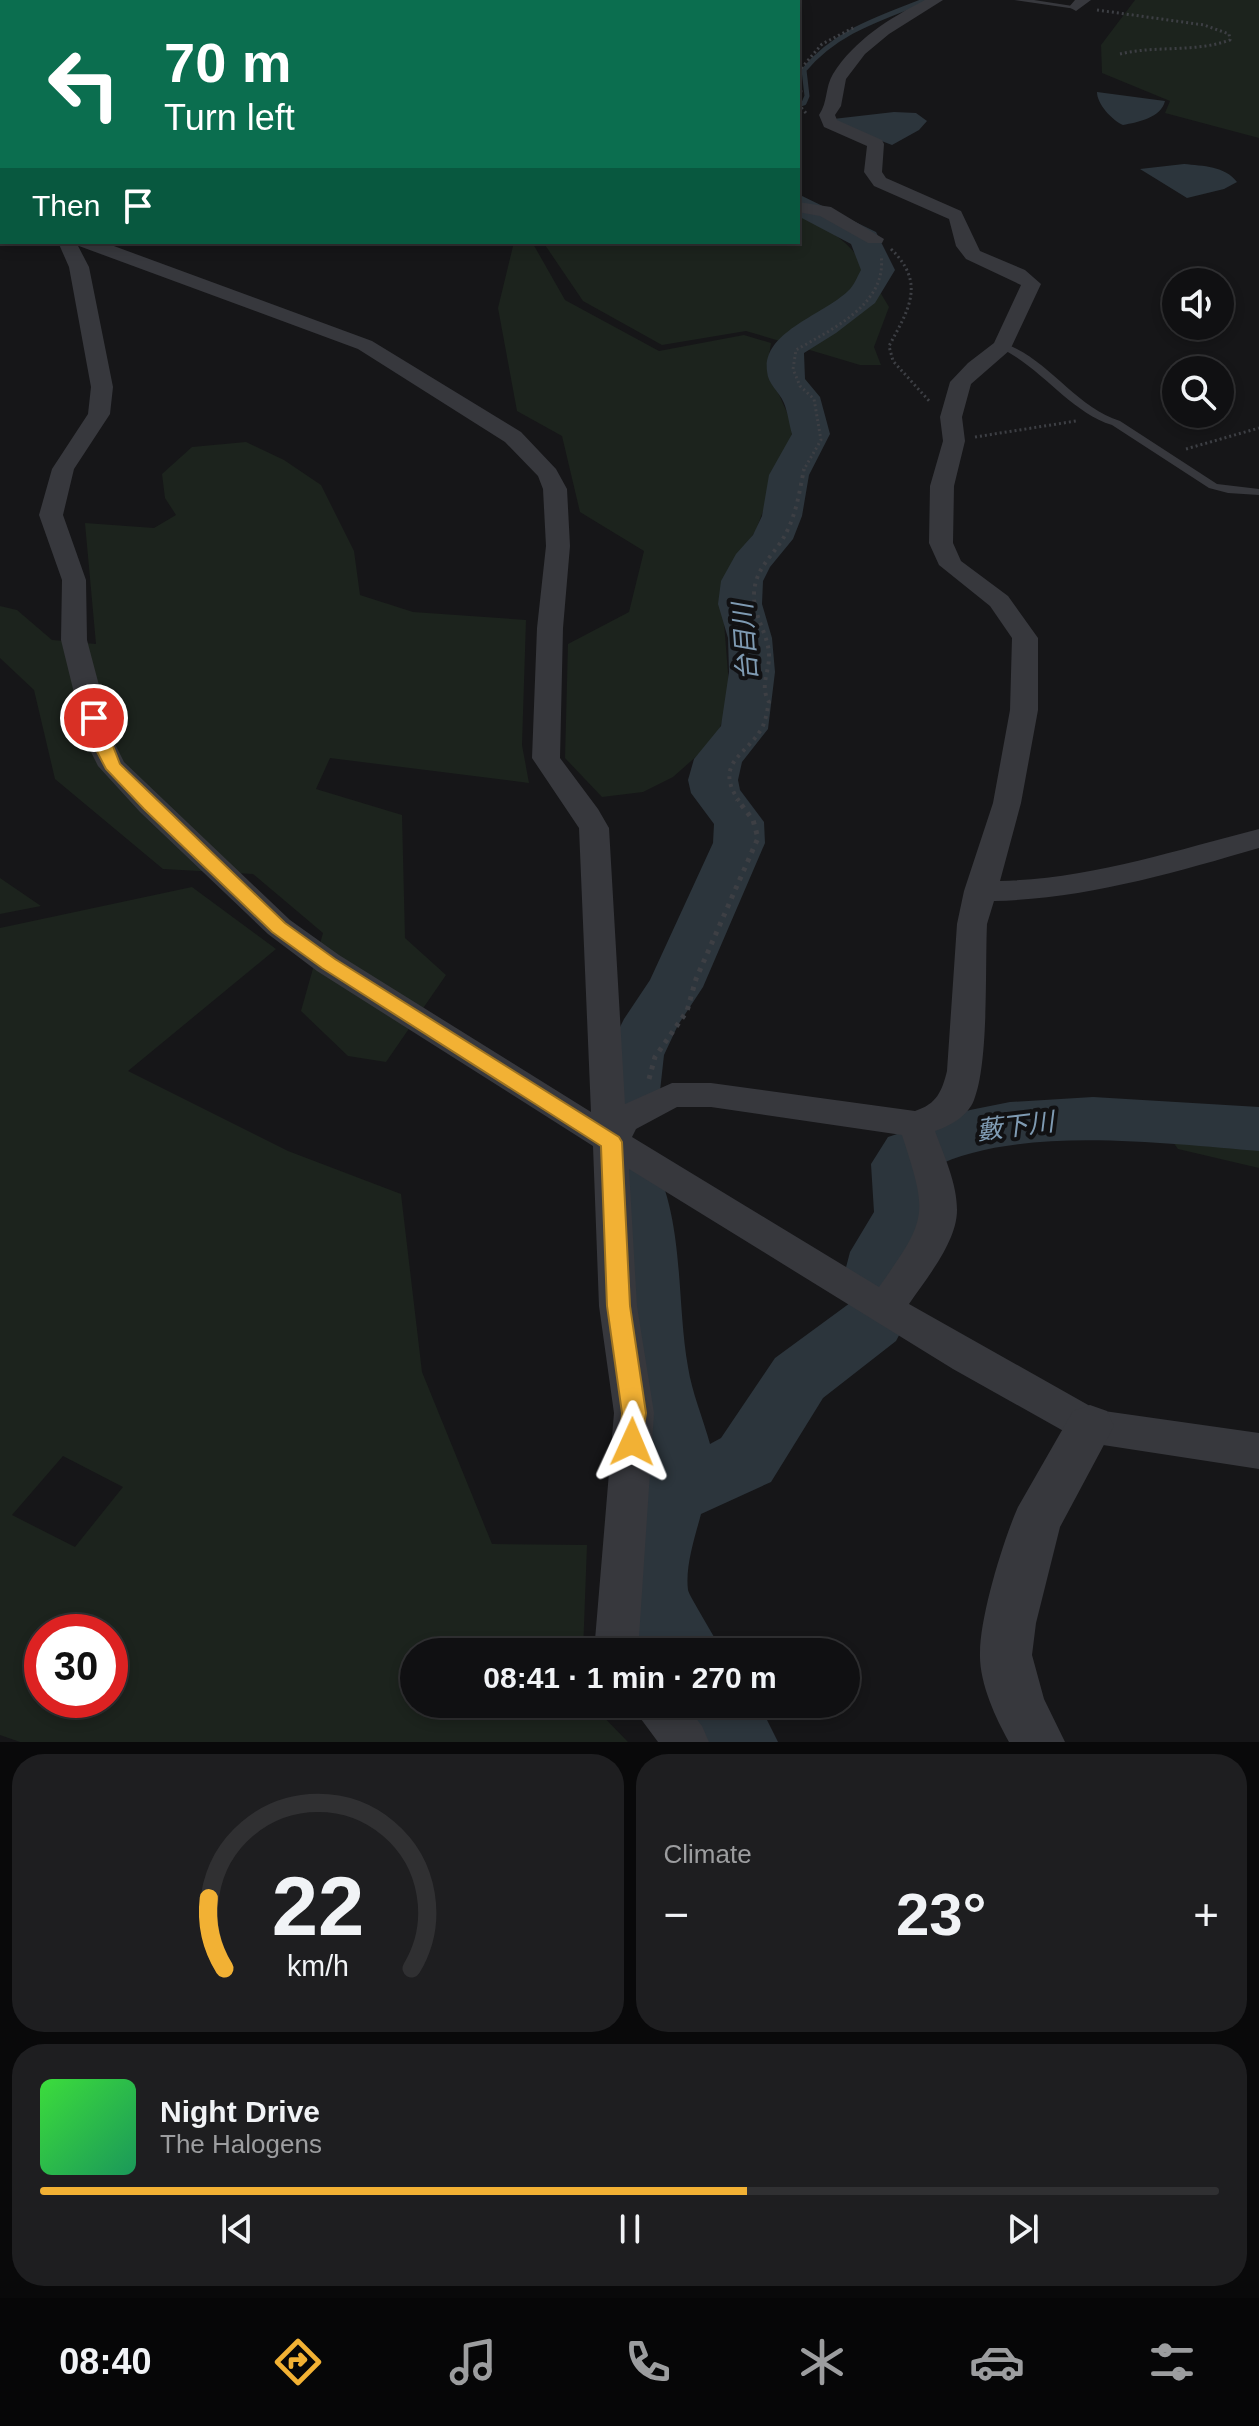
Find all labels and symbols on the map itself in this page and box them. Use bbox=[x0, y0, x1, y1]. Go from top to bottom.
water label: 台目川 bbox=[727, 599, 763, 682]
pin bbox=[60, 684, 128, 752]
water label: 藪下川 bbox=[974, 1106, 1059, 1146]
position arrow bbox=[590, 1400, 674, 1484]
speed limit sign: 30 bbox=[24, 1614, 128, 1718]

